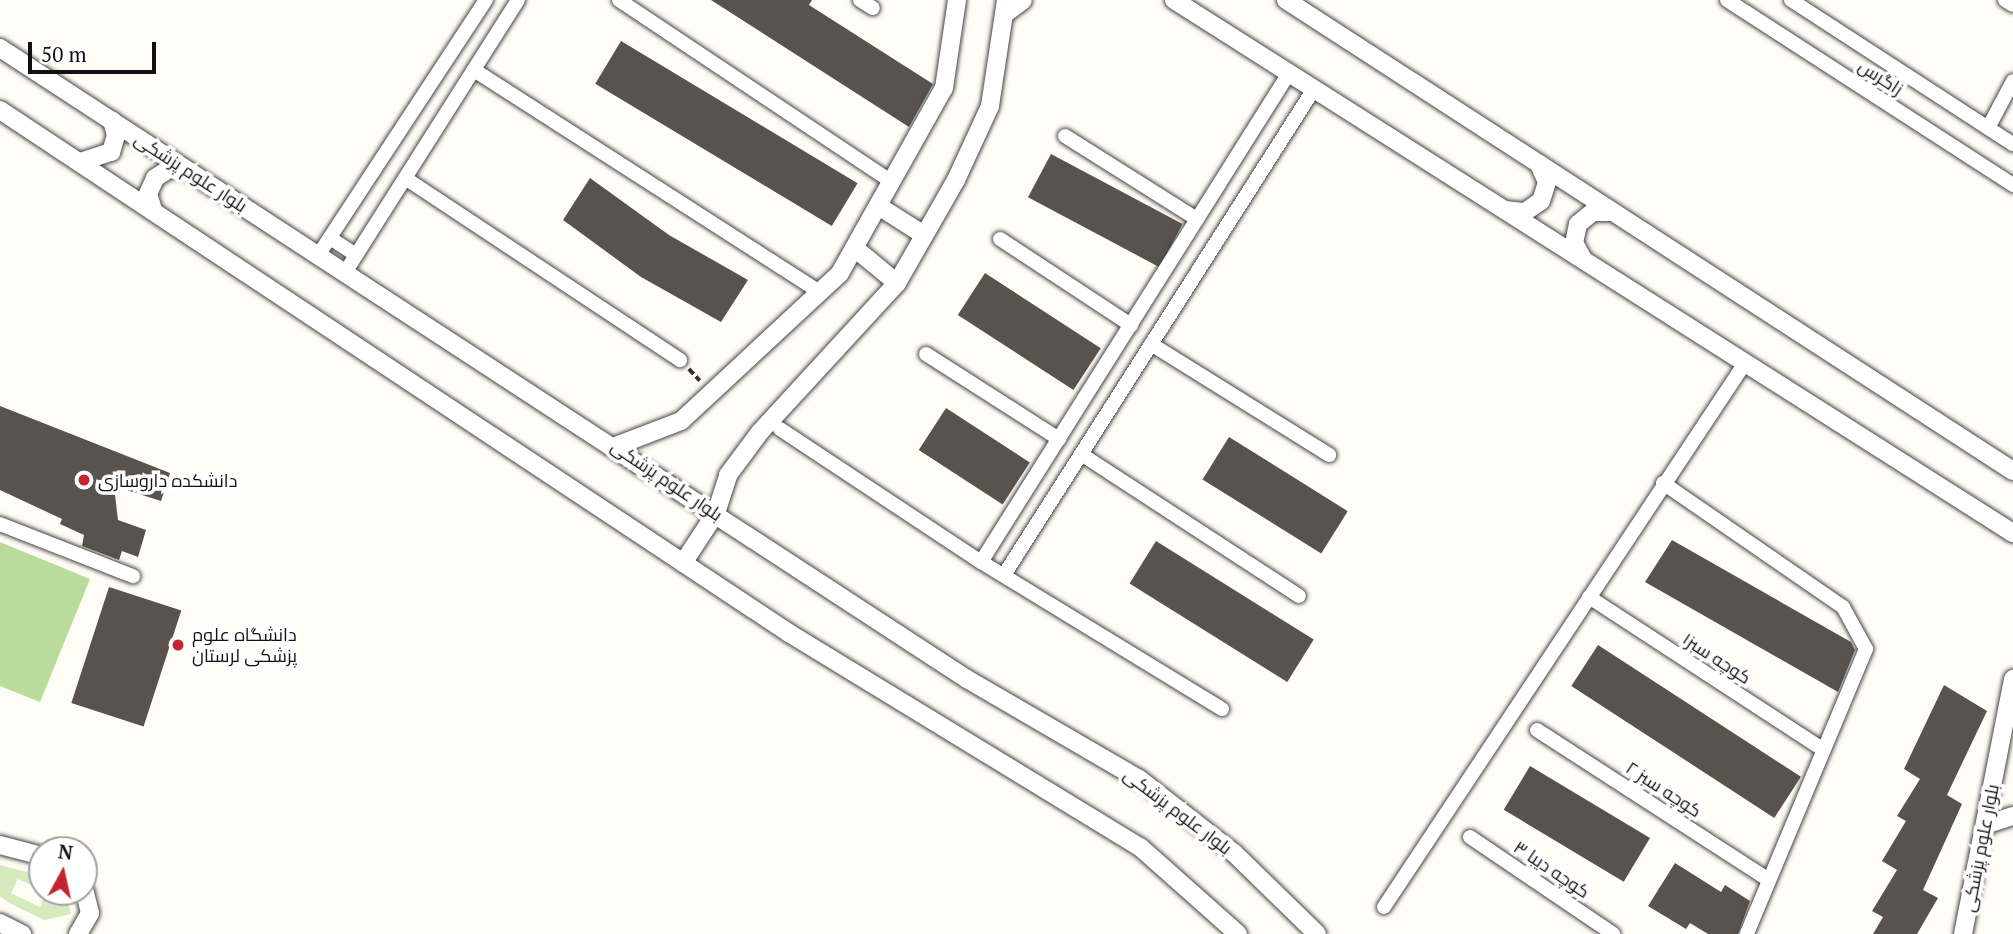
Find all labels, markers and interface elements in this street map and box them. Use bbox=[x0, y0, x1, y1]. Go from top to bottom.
scale bar bbox=[32, 28, 159, 72]
text: 50 m bbox=[41, 40, 87, 68]
street label: زاگرس bbox=[1855, 55, 1907, 99]
street label: بلوار علوم پزشکی bbox=[131, 128, 251, 216]
street label: بلوار علوم پزشکی bbox=[607, 435, 727, 525]
place label: دانشکده داروسازی bbox=[98, 469, 237, 491]
marker: دانشکده داروسازی bbox=[76, 472, 92, 488]
place label: دانشگاه علوم پزشکی لرستان bbox=[192, 624, 297, 666]
street label: کوچه سبز۱ bbox=[1679, 628, 1755, 688]
marker: دانشگاه علوم پزشکی لرستان bbox=[170, 637, 186, 653]
street label: کوچه سبز ۲ bbox=[1622, 757, 1706, 821]
street label: بلوار علوم پزشکی bbox=[1120, 763, 1236, 859]
street label: بلوار علوم پزشکی bbox=[1957, 782, 2003, 914]
north arrow bbox=[28, 836, 98, 906]
street label: کوچه دیبا ۳ bbox=[1510, 836, 1594, 902]
text: N bbox=[57, 838, 75, 865]

